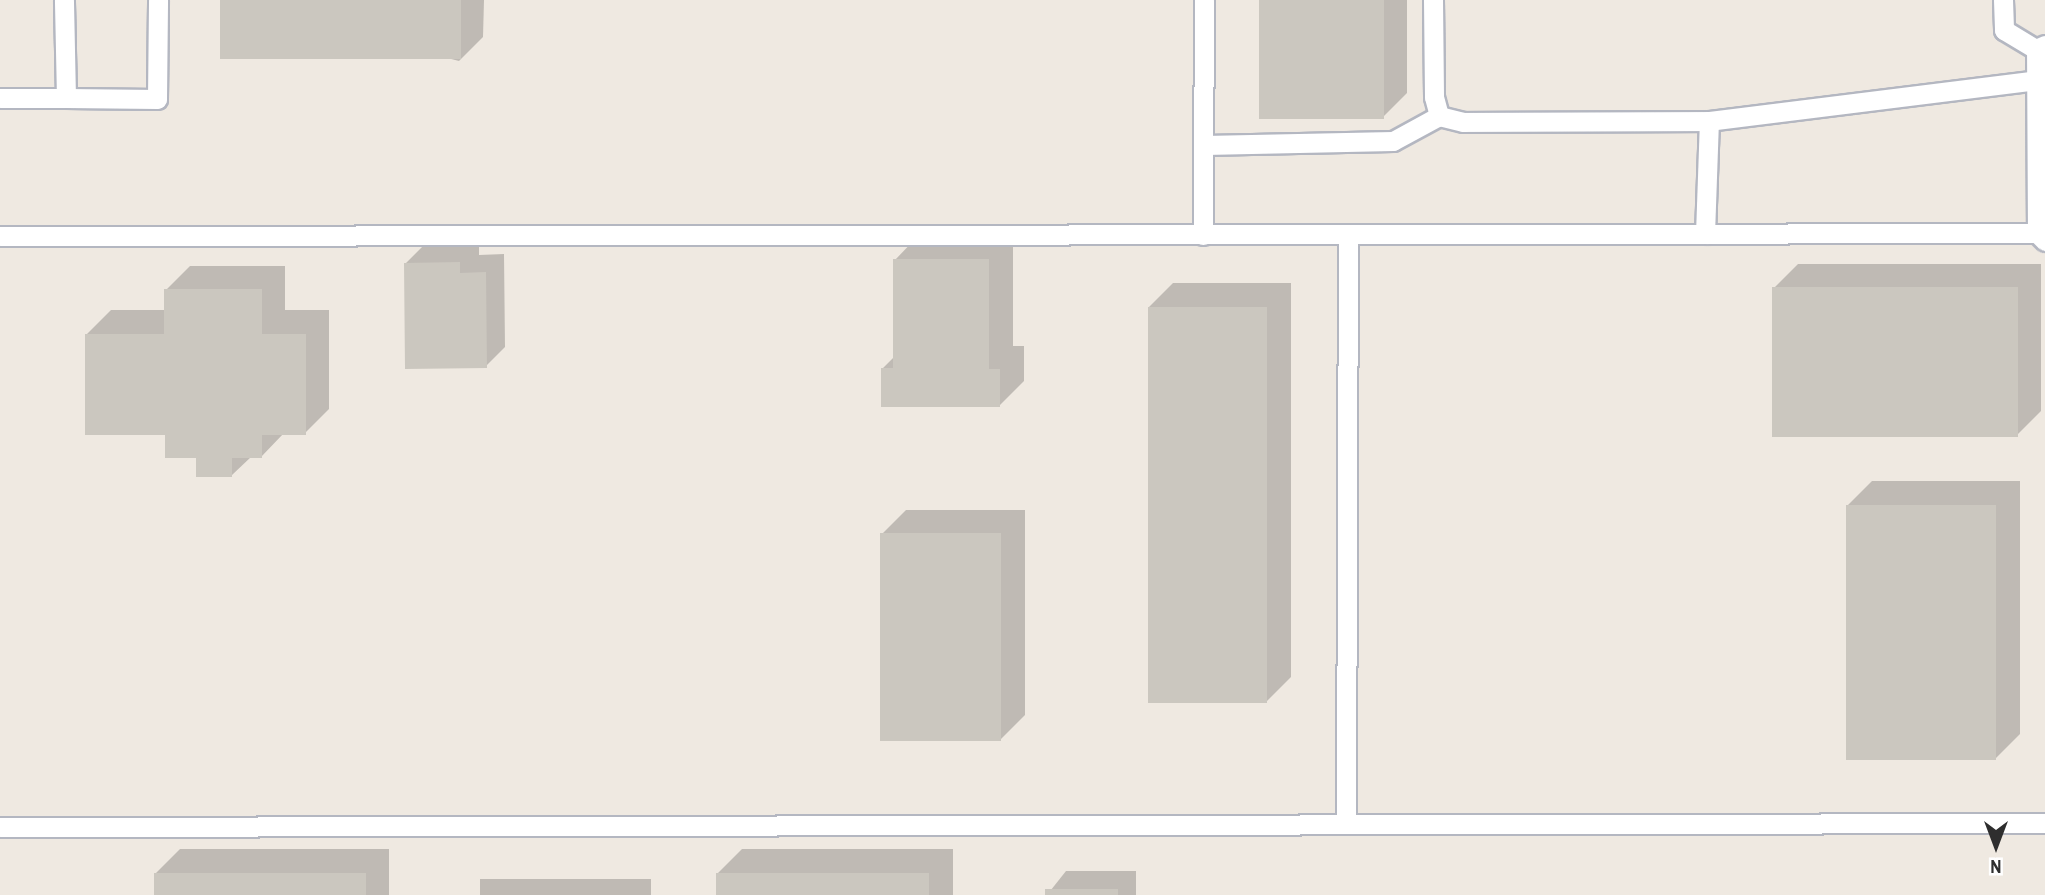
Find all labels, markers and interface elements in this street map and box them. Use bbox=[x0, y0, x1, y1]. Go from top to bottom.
north arrow bbox=[1961, 811, 2031, 881]
text: N bbox=[1990, 854, 2002, 880]

